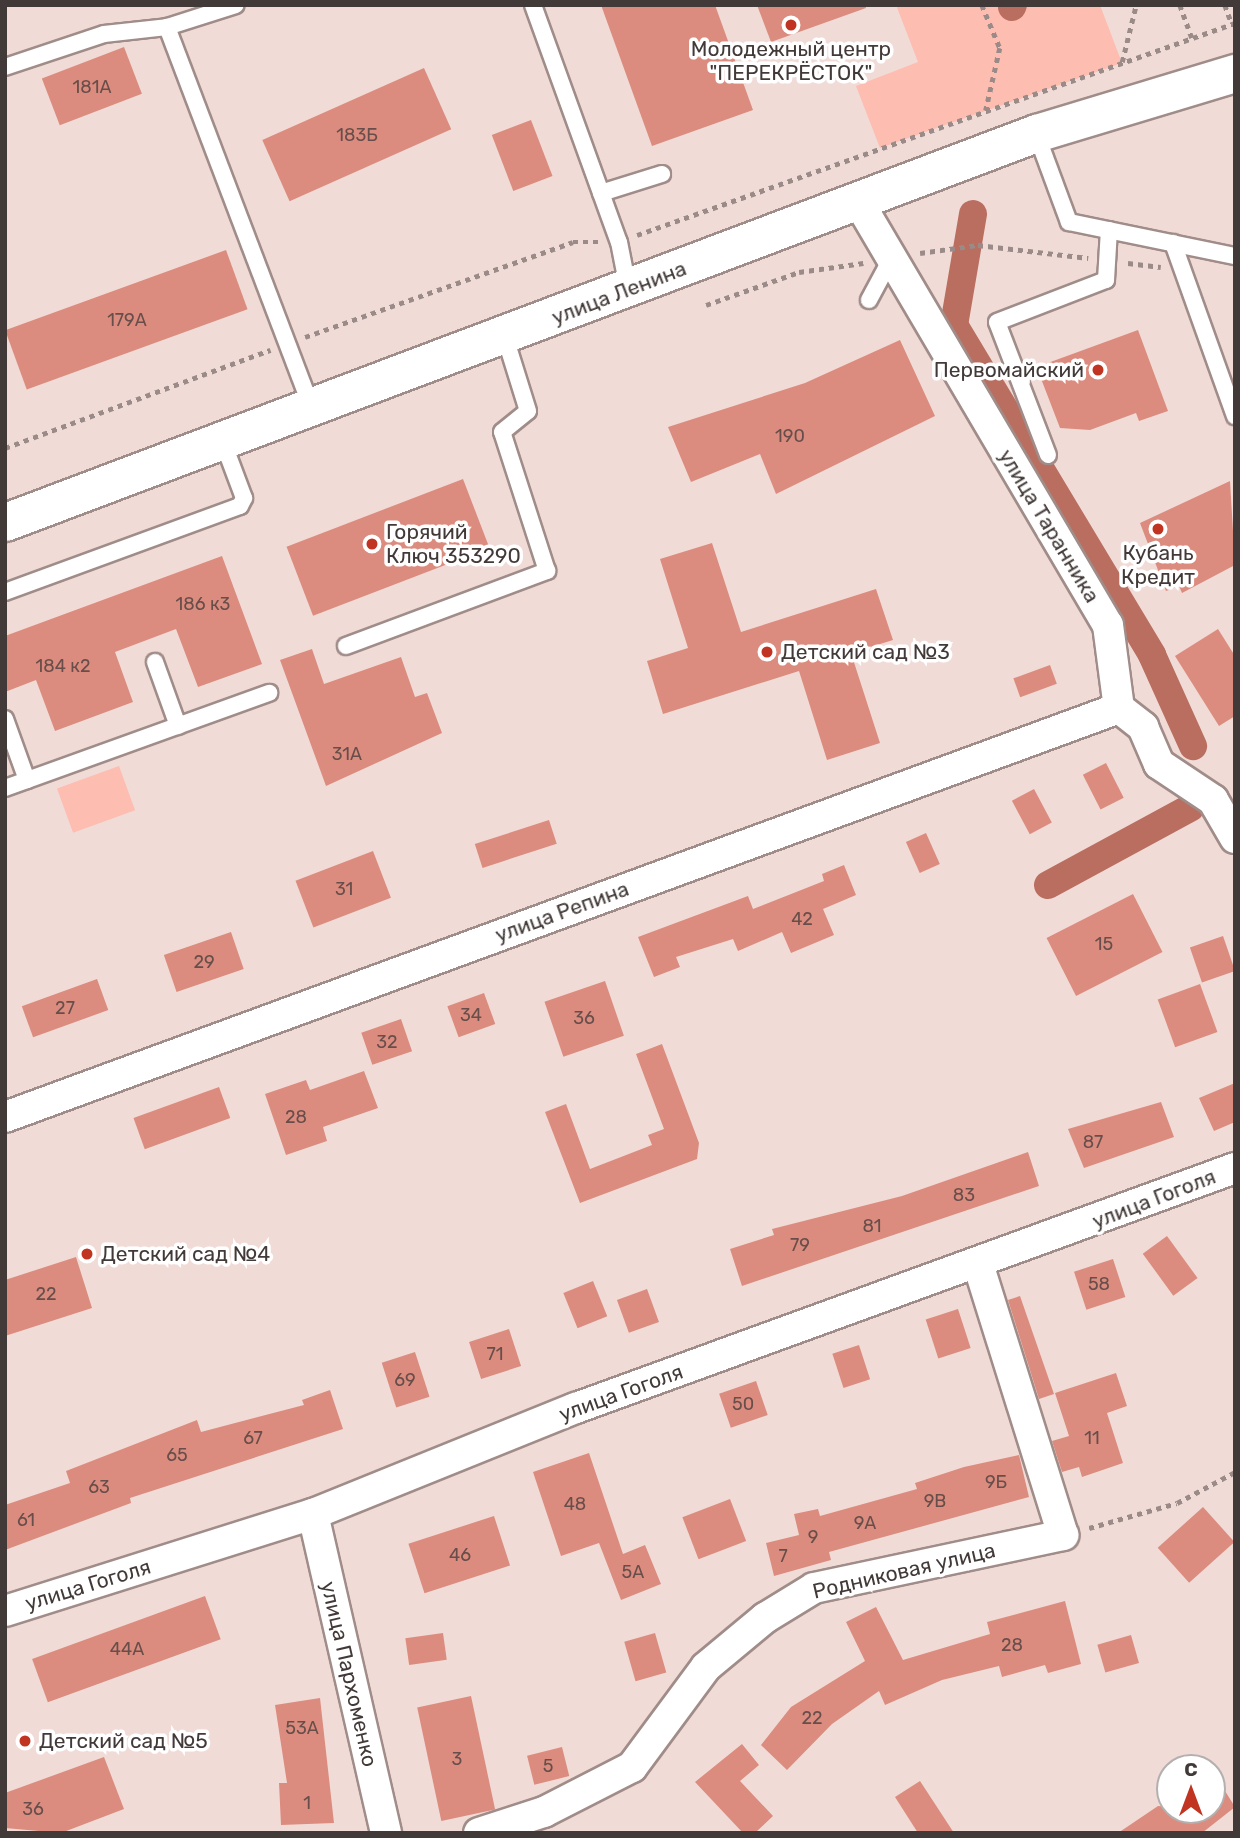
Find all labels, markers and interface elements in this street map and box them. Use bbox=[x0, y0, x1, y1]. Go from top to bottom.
marker: Молодежный центр "ПЕРЕКРЁСТОК" bbox=[783, 17, 799, 33]
place label: Молодежный центр "ПЕРЕКРЁСТОК" bbox=[691, 36, 891, 86]
house number: 181А bbox=[73, 76, 111, 98]
house number: 183Б bbox=[336, 124, 378, 146]
street label: улица Ленина bbox=[548, 256, 690, 330]
house number: 179А bbox=[107, 309, 147, 331]
place label: Первомайский bbox=[934, 357, 1084, 383]
marker: Первомайский bbox=[1090, 362, 1106, 378]
house number: 190 bbox=[775, 425, 805, 447]
street label: улица Таранника bbox=[993, 445, 1105, 607]
place label: Горячий Ключ 353290 bbox=[386, 519, 521, 569]
marker: Кубань Кредит bbox=[1150, 521, 1166, 537]
marker: Горячий Ключ 353290 bbox=[364, 536, 380, 552]
place label: Кубань Кредит bbox=[1121, 540, 1195, 590]
house number: 186 к3 bbox=[176, 593, 230, 615]
place label: Детский сад №3 bbox=[781, 639, 950, 665]
marker: Детский сад №3 bbox=[759, 644, 775, 660]
house number: 184 к2 bbox=[36, 655, 90, 677]
house number: 31А bbox=[332, 743, 362, 765]
street label: улица Репина bbox=[492, 876, 632, 948]
house number: 31 bbox=[335, 878, 353, 900]
house number: 42 bbox=[791, 908, 813, 930]
house number: 15 bbox=[1095, 933, 1113, 955]
house number: 29 bbox=[193, 951, 215, 973]
house number: 27 bbox=[55, 997, 75, 1019]
house number: 34 bbox=[460, 1004, 482, 1026]
house number: 36 bbox=[573, 1007, 595, 1029]
house number: 32 bbox=[376, 1031, 398, 1053]
house number: 28 bbox=[285, 1106, 307, 1128]
house number: 87 bbox=[1083, 1131, 1103, 1153]
street label: улица Гоголя bbox=[1089, 1164, 1219, 1234]
house number: 83 bbox=[953, 1184, 975, 1206]
house number: 81 bbox=[862, 1215, 882, 1237]
house number: 79 bbox=[790, 1234, 810, 1256]
place label: Детский сад №4 bbox=[101, 1241, 270, 1267]
marker: Детский сад №4 bbox=[79, 1246, 95, 1262]
house number: 58 bbox=[1088, 1273, 1110, 1295]
house number: 22 bbox=[35, 1283, 57, 1305]
house number: 71 bbox=[487, 1343, 503, 1365]
street label: улица Гоголя bbox=[555, 1359, 687, 1427]
house number: 69 bbox=[394, 1369, 416, 1391]
house number: 50 bbox=[732, 1393, 754, 1415]
house number: 67 bbox=[243, 1427, 263, 1449]
house number: 11 bbox=[1084, 1427, 1100, 1449]
house number: 65 bbox=[166, 1444, 188, 1466]
house number: 9Б bbox=[985, 1471, 1007, 1493]
house number: 63 bbox=[88, 1476, 110, 1498]
house number: 9В bbox=[924, 1490, 946, 1512]
house number: 48 bbox=[564, 1493, 586, 1515]
house number: 61 bbox=[17, 1509, 35, 1531]
house number: 9А bbox=[854, 1512, 876, 1534]
house number: 9 bbox=[808, 1526, 818, 1548]
street label: Родниковая улица bbox=[810, 1538, 998, 1604]
house number: 46 bbox=[449, 1544, 471, 1566]
house number: 7 bbox=[778, 1545, 788, 1567]
street label: улица Гоголя bbox=[22, 1554, 154, 1616]
house number: 5А bbox=[622, 1561, 644, 1583]
street label: улица Пархоменко bbox=[315, 1579, 383, 1769]
house number: 28 bbox=[1001, 1634, 1023, 1656]
house number: 44А bbox=[110, 1638, 144, 1660]
house number: 22 bbox=[801, 1707, 823, 1729]
house number: 53А bbox=[285, 1717, 319, 1739]
place label: Детский сад №5 bbox=[39, 1728, 208, 1754]
marker: Детский сад №5 bbox=[17, 1733, 33, 1749]
house number: 3 bbox=[452, 1748, 462, 1770]
north arrow bbox=[1156, 1754, 1226, 1824]
house number: 5 bbox=[543, 1755, 553, 1777]
text: С bbox=[1184, 1758, 1198, 1781]
house number: 1 bbox=[303, 1792, 311, 1814]
house number: 36 bbox=[22, 1798, 44, 1820]

